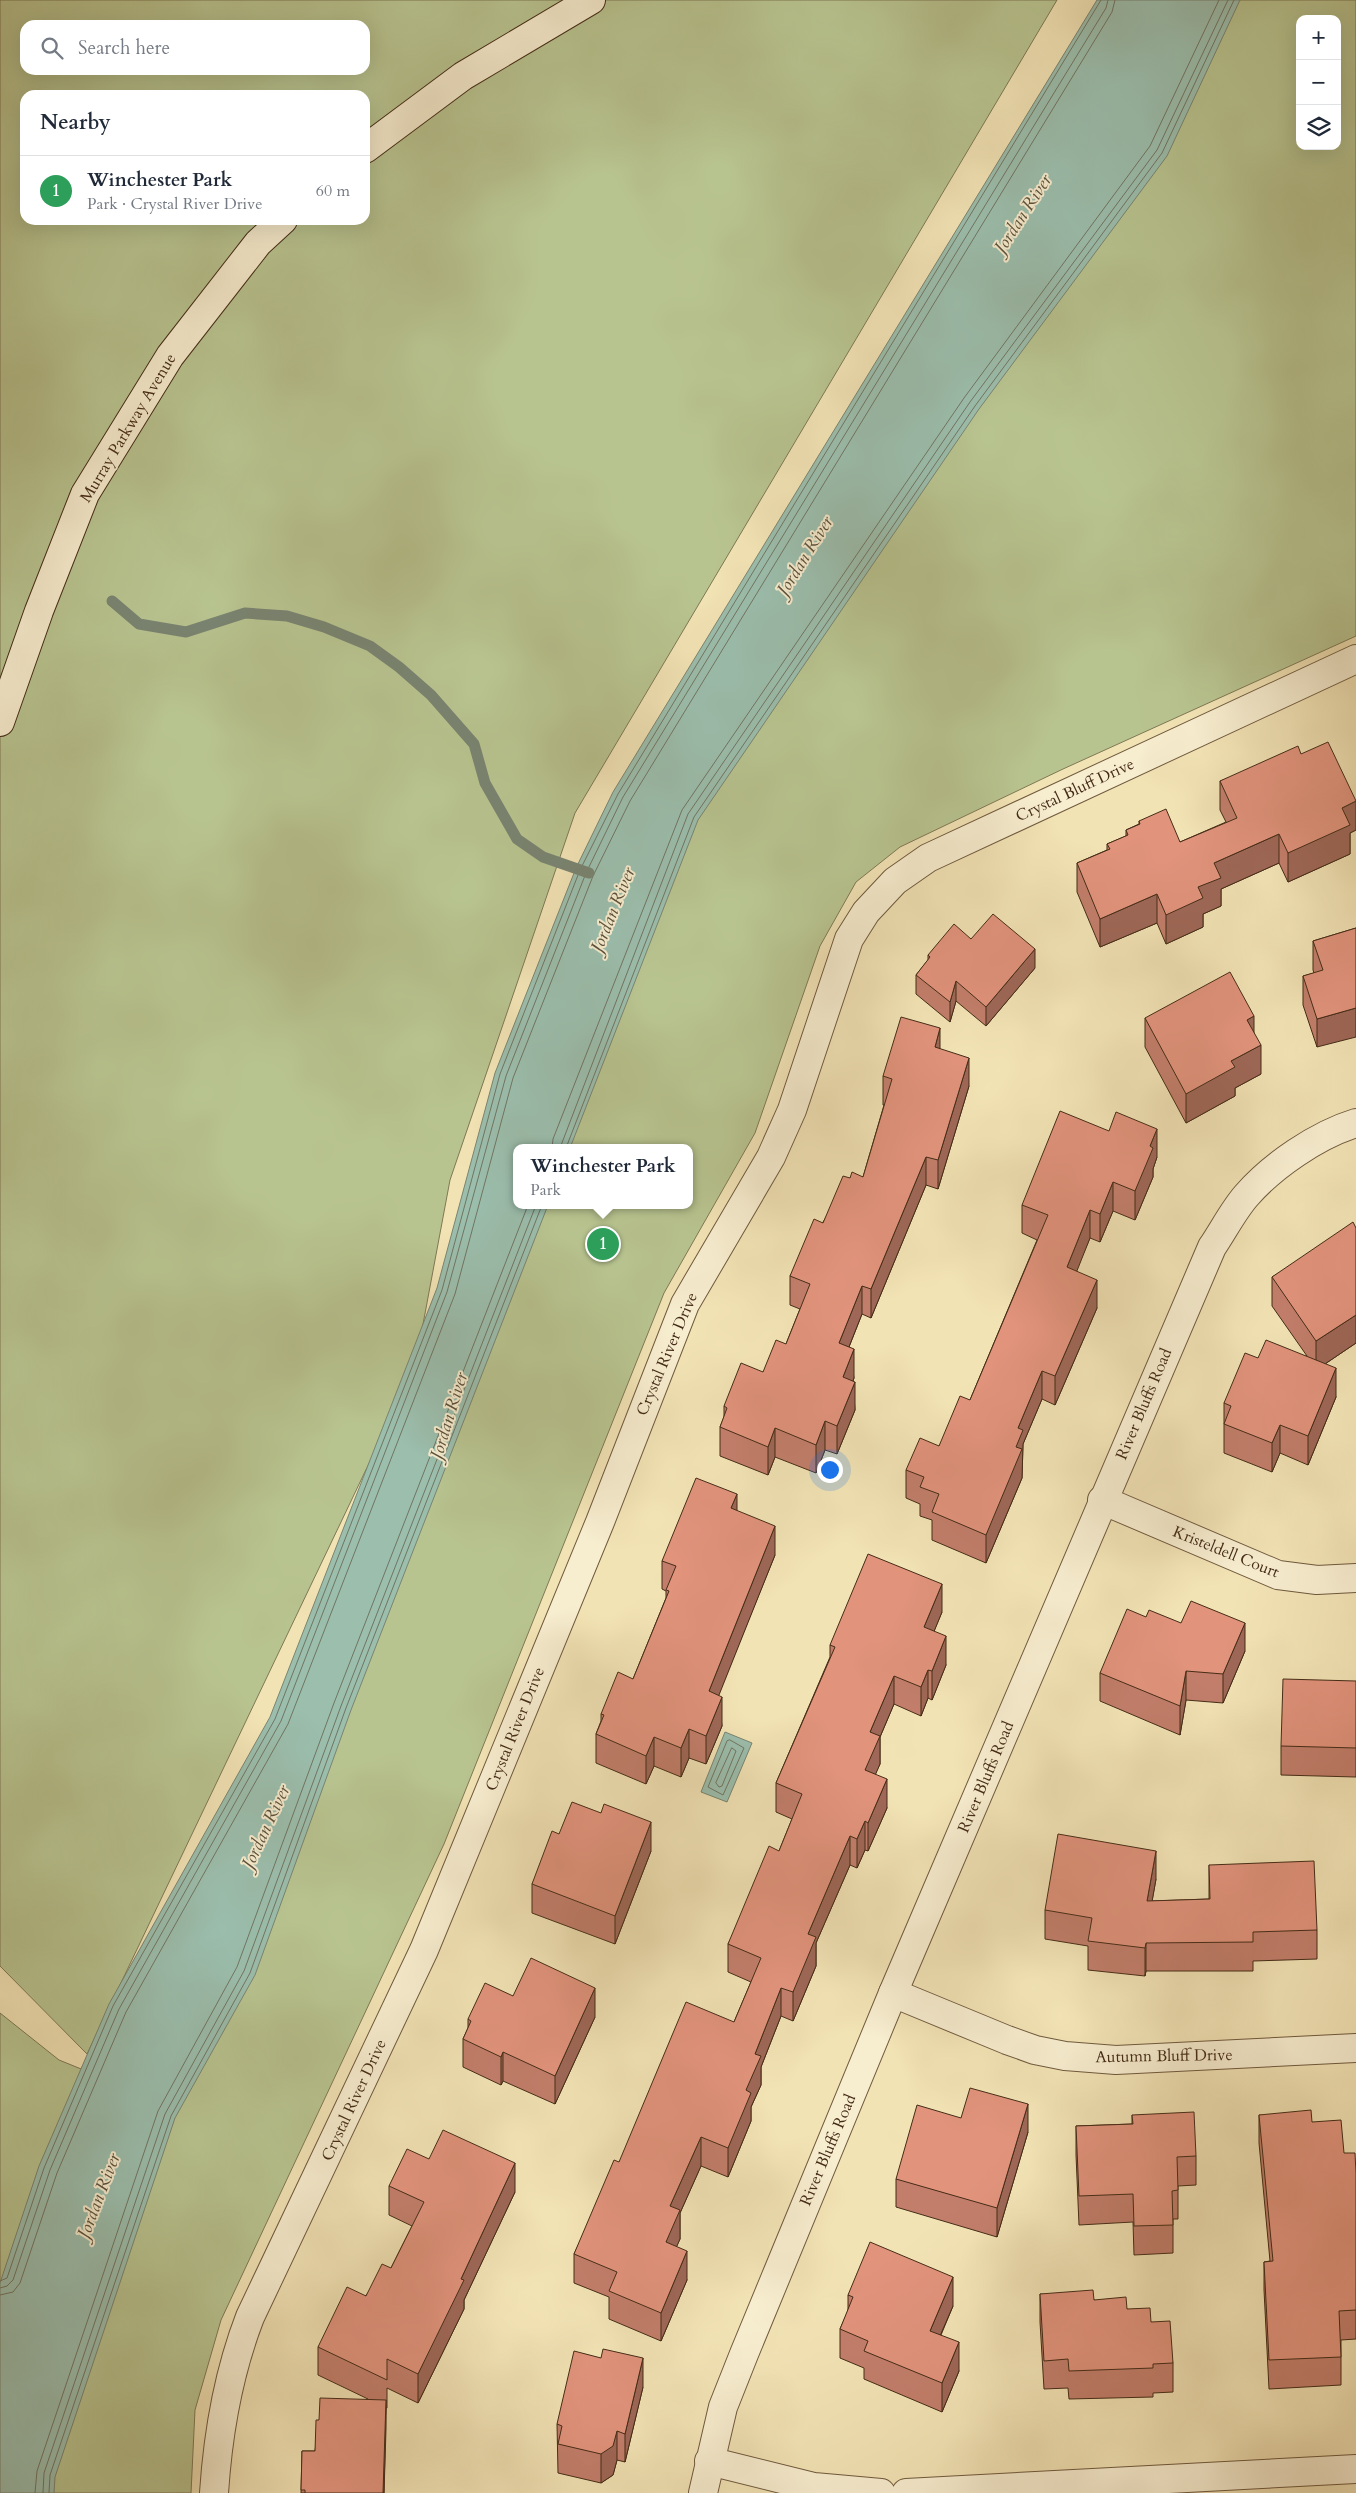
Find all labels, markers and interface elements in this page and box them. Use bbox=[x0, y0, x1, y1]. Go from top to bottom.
map controls bbox=[1296, 15, 1341, 150]
button: + bbox=[1296, 15, 1341, 60]
search box bbox=[20, 20, 370, 75]
icon: search bbox=[38, 34, 66, 62]
text: Search here bbox=[78, 35, 170, 61]
button: − bbox=[1296, 60, 1341, 105]
button: layers bbox=[1296, 105, 1341, 150]
text: Nearby bbox=[40, 108, 111, 137]
text: Winchester Park bbox=[87, 167, 232, 193]
water label: Jordan River bbox=[986, 169, 1058, 262]
text: 1 bbox=[52, 180, 60, 202]
text: 60 m bbox=[316, 180, 350, 202]
text: Park · Crystal River Drive bbox=[87, 193, 262, 215]
street label: Murray Parkway Avenue bbox=[75, 349, 181, 507]
water label: Jordan River bbox=[769, 510, 840, 604]
street label: Crystal Bluff Drive bbox=[1012, 753, 1138, 827]
water label: Jordan River bbox=[583, 863, 642, 960]
popup bbox=[513, 1144, 693, 1209]
text: Winchester Park bbox=[530, 1153, 676, 1179]
text: Park bbox=[530, 1179, 561, 1201]
pin: 1 bbox=[587, 1225, 619, 1263]
street label: Crystal River Drive bbox=[631, 1289, 703, 1419]
street label: River Bluffs Road bbox=[1111, 1344, 1178, 1463]
water label: Jordan River bbox=[423, 1368, 474, 1466]
your location bbox=[817, 1457, 843, 1483]
street label: Kristeldell Court bbox=[1170, 1521, 1282, 1583]
street label: Crystal River Drive bbox=[480, 1664, 550, 1794]
street label: River Bluffs Road bbox=[953, 1717, 1020, 1836]
water label: Jordan River bbox=[234, 1780, 297, 1877]
street label: Crystal River Drive bbox=[316, 2036, 392, 2164]
street label: Autumn Bluff Drive bbox=[1095, 2044, 1233, 2068]
street label: River Bluffs Road bbox=[795, 2090, 862, 2209]
water label: Jordan River bbox=[70, 2149, 127, 2246]

